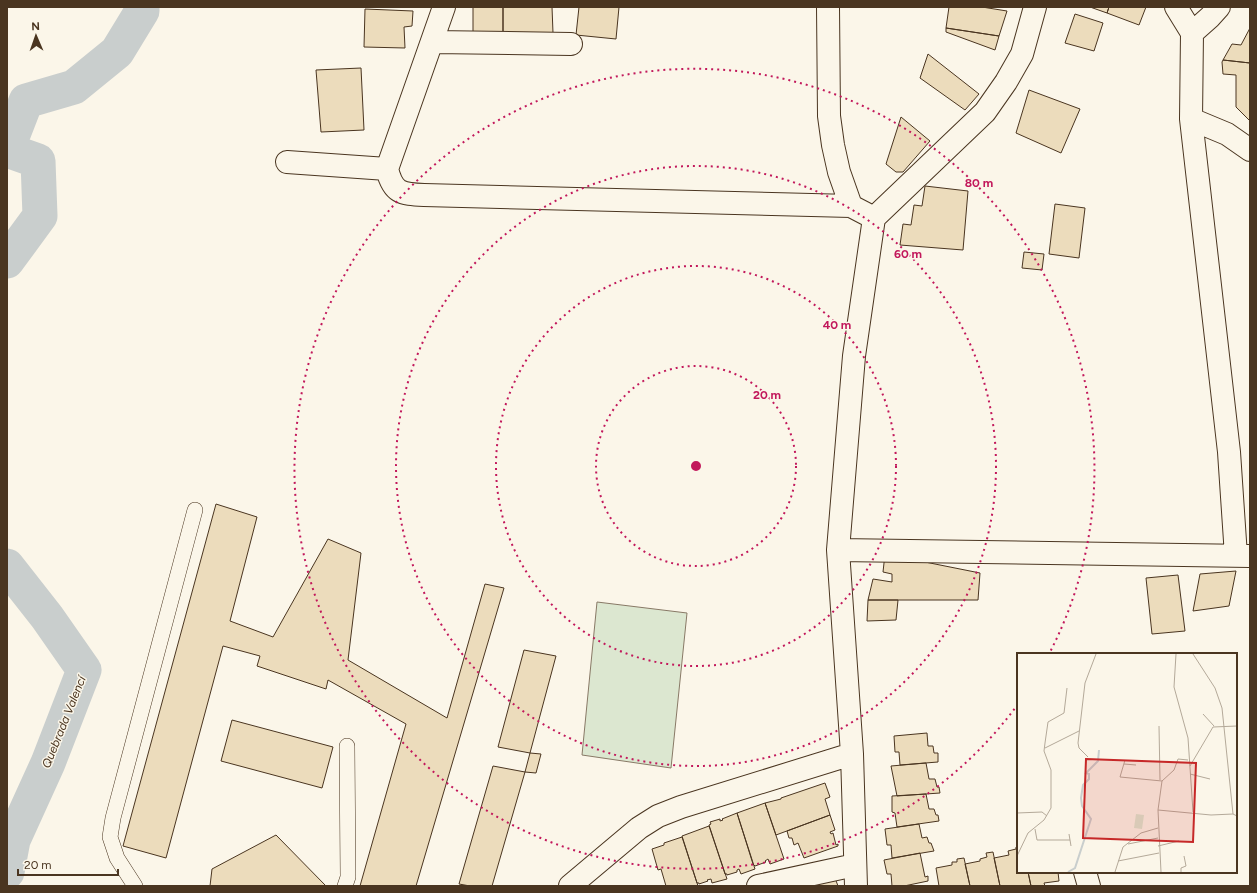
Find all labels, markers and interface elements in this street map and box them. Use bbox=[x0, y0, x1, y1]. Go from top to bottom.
north arrow bbox=[16, 16, 56, 56]
text: N bbox=[31, 20, 40, 33]
text: 80 m bbox=[965, 176, 993, 190]
text: 60 m bbox=[894, 247, 922, 261]
text: 40 m bbox=[823, 318, 851, 332]
text: 20 m bbox=[753, 388, 781, 402]
centre of rings bbox=[689, 459, 703, 473]
inset map bbox=[1017, 653, 1237, 873]
water label: Quebrada Valencí bbox=[39, 672, 90, 770]
scale bar bbox=[18, 851, 118, 877]
text: 20 m bbox=[24, 858, 52, 872]

